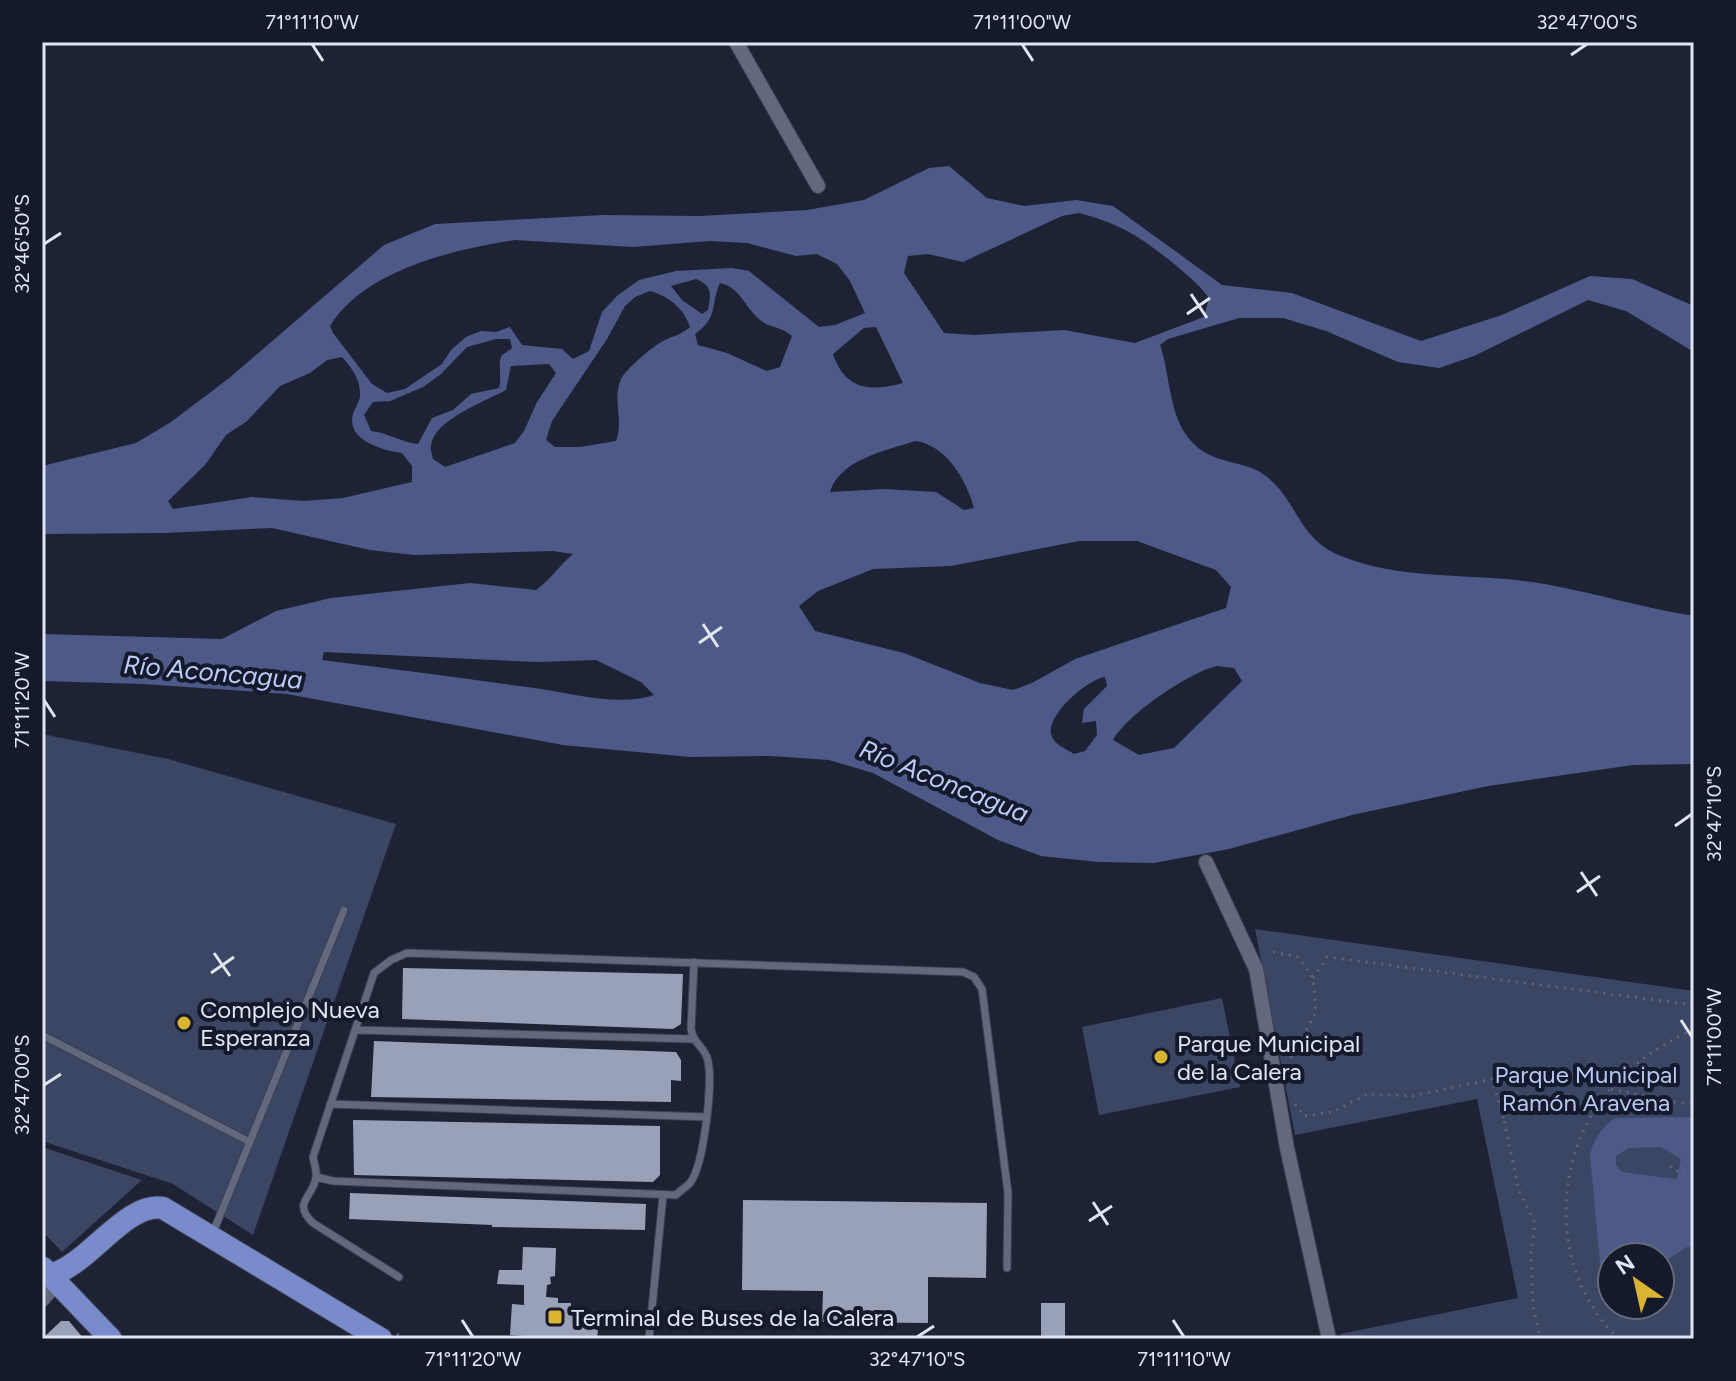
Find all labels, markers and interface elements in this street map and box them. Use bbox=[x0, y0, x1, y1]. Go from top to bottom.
text: 71°11'10"W bbox=[265, 10, 359, 34]
text: 71°11'00"W bbox=[973, 10, 1071, 34]
text: 32°47'00"S bbox=[1537, 10, 1637, 34]
text: 32°46'50"S bbox=[10, 194, 34, 294]
water label: Río Aconcagua bbox=[122, 648, 304, 696]
text: 71°11'20"W bbox=[10, 652, 34, 748]
water label: Río Aconcagua bbox=[855, 733, 1033, 829]
text: 32°47'10"S bbox=[1702, 766, 1726, 862]
text: 71°11'00"W bbox=[1702, 988, 1726, 1086]
place label: Complejo Nueva Esperanza bbox=[200, 995, 380, 1052]
marker: Complejo Nueva Esperanza bbox=[175, 1014, 193, 1032]
place label: Parque Municipal de la Calera bbox=[1177, 1029, 1360, 1086]
text: 32°47'00"S bbox=[10, 1035, 34, 1135]
marker: Parque Municipal de la Calera bbox=[1152, 1048, 1170, 1066]
park label: Parque Municipal Ramón Aravena bbox=[1494, 1060, 1678, 1117]
north arrow bbox=[1596, 1241, 1676, 1321]
text: N bbox=[1610, 1249, 1640, 1281]
place label: Terminal de Buses de la Calera bbox=[571, 1303, 894, 1332]
marker: Terminal de Buses de la Calera bbox=[546, 1308, 564, 1326]
text: 71°11'20"W bbox=[425, 1347, 521, 1371]
text: 32°47'10"S bbox=[869, 1347, 965, 1371]
text: 71°11'10"W bbox=[1137, 1347, 1231, 1371]

